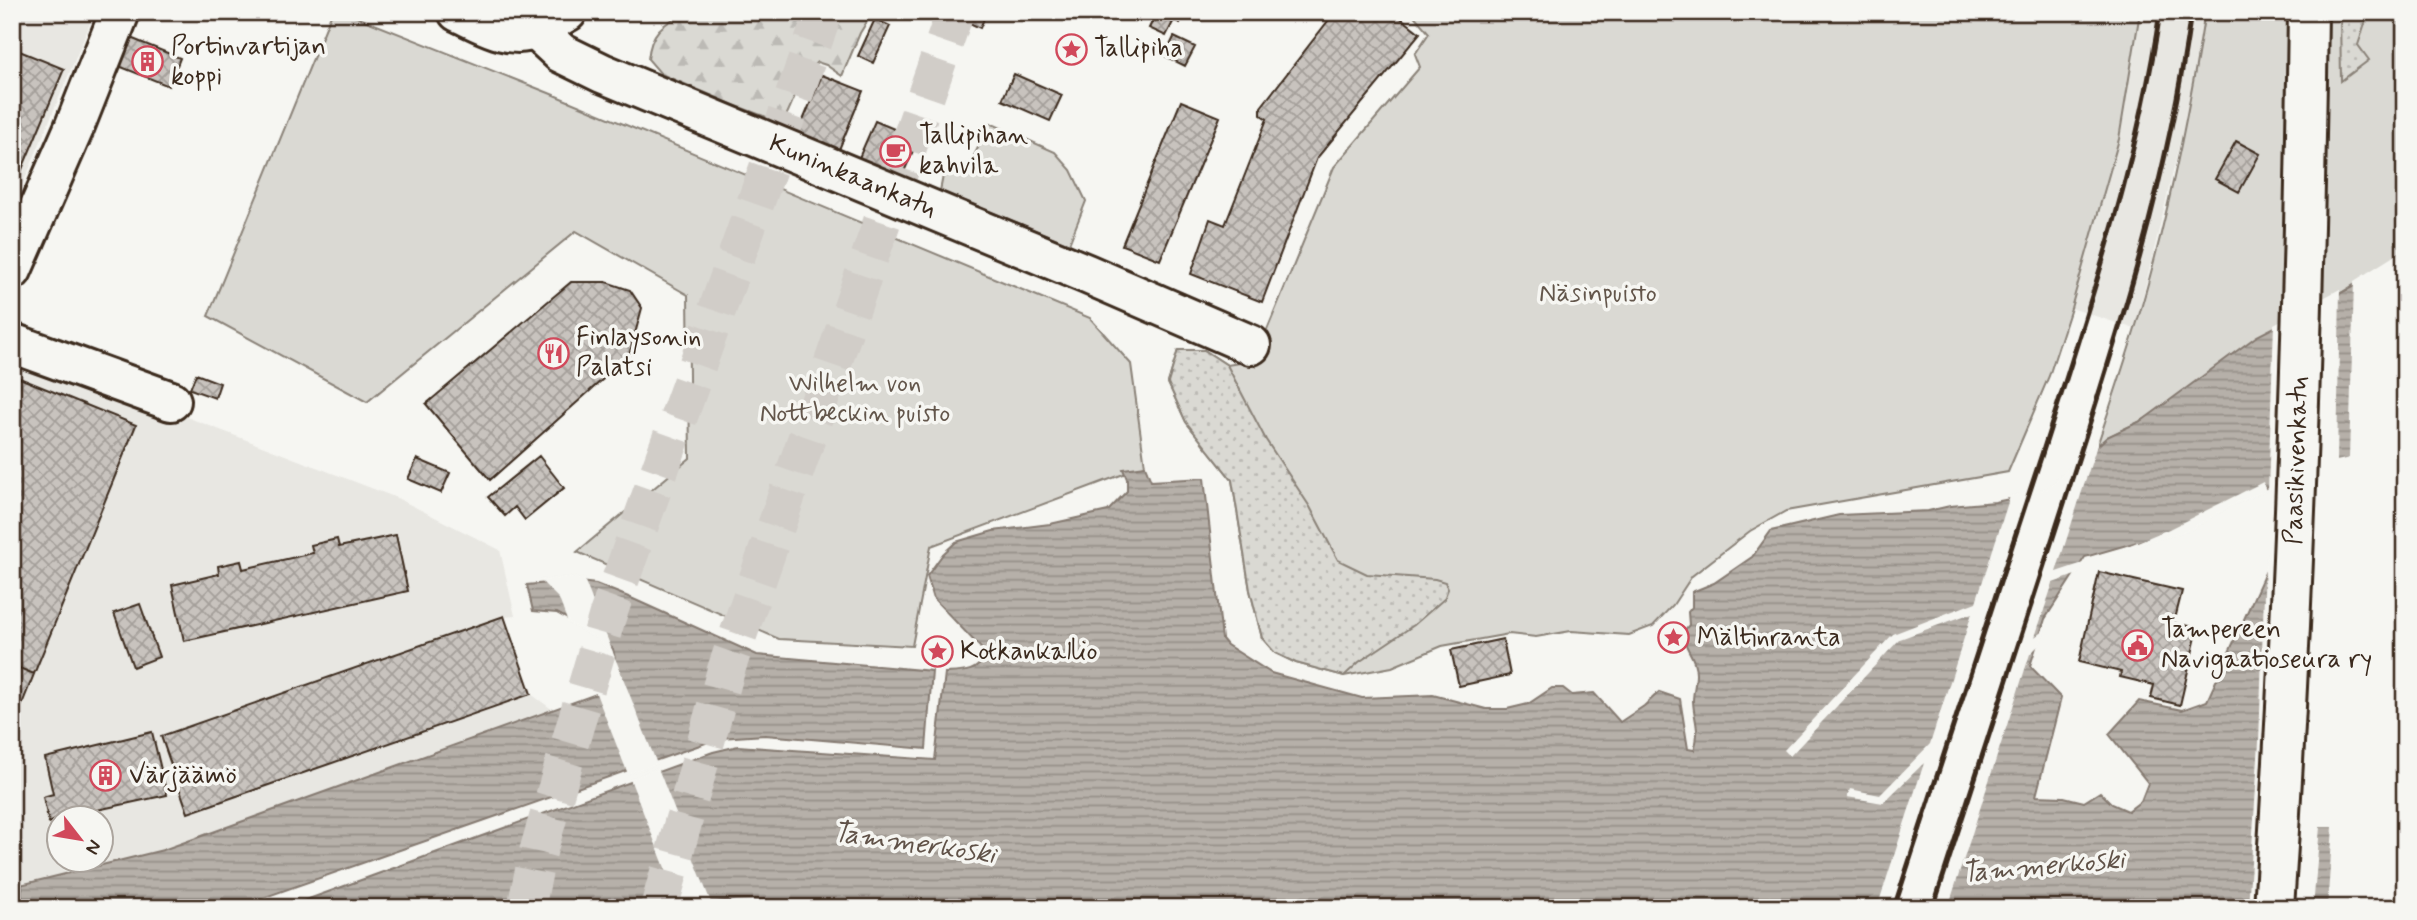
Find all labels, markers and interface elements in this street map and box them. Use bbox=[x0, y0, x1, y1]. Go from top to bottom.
place label: Portinvartijan koppi bbox=[171, 30, 326, 94]
place icon: Tallipiha bbox=[1054, 32, 1088, 66]
place label: Tallipiha bbox=[1094, 32, 1183, 66]
building icon: Portinvartijan koppi bbox=[131, 45, 165, 79]
place label: Tallipihan kahvila bbox=[919, 119, 1028, 183]
street label: Kuninkaankatu bbox=[764, 127, 941, 227]
cafe icon: Tallipihan kahvila bbox=[879, 134, 913, 168]
park label: Näsinpuisto bbox=[1539, 277, 1657, 311]
place label: Finlaysonin Palatsi bbox=[576, 321, 701, 385]
restaurant icon: Finlaysonin Palatsi bbox=[536, 336, 570, 370]
park label: Wilhelm von Nottbeckin puisto bbox=[760, 367, 950, 431]
street label: Paasikivenkatu bbox=[2277, 376, 2317, 545]
place label: Tampereen Navigaatioseura ry bbox=[2161, 613, 2372, 679]
place icon: Mältinranta bbox=[1657, 621, 1691, 655]
place label: Mältinranta bbox=[1697, 621, 1841, 655]
public building icon: Tampereen Navigaatioseura ry bbox=[2121, 628, 2155, 662]
place icon: Kotkankallio bbox=[920, 635, 954, 669]
place label: Kotkankallio bbox=[960, 635, 1098, 669]
building icon: Värjäämö bbox=[89, 759, 123, 793]
place label: Värjäämö bbox=[129, 759, 237, 793]
north arrow bbox=[46, 804, 116, 874]
water label: Tammerkoski bbox=[830, 814, 1000, 874]
text: N bbox=[79, 835, 107, 859]
water label: Tammerkoski bbox=[1960, 841, 2129, 893]

